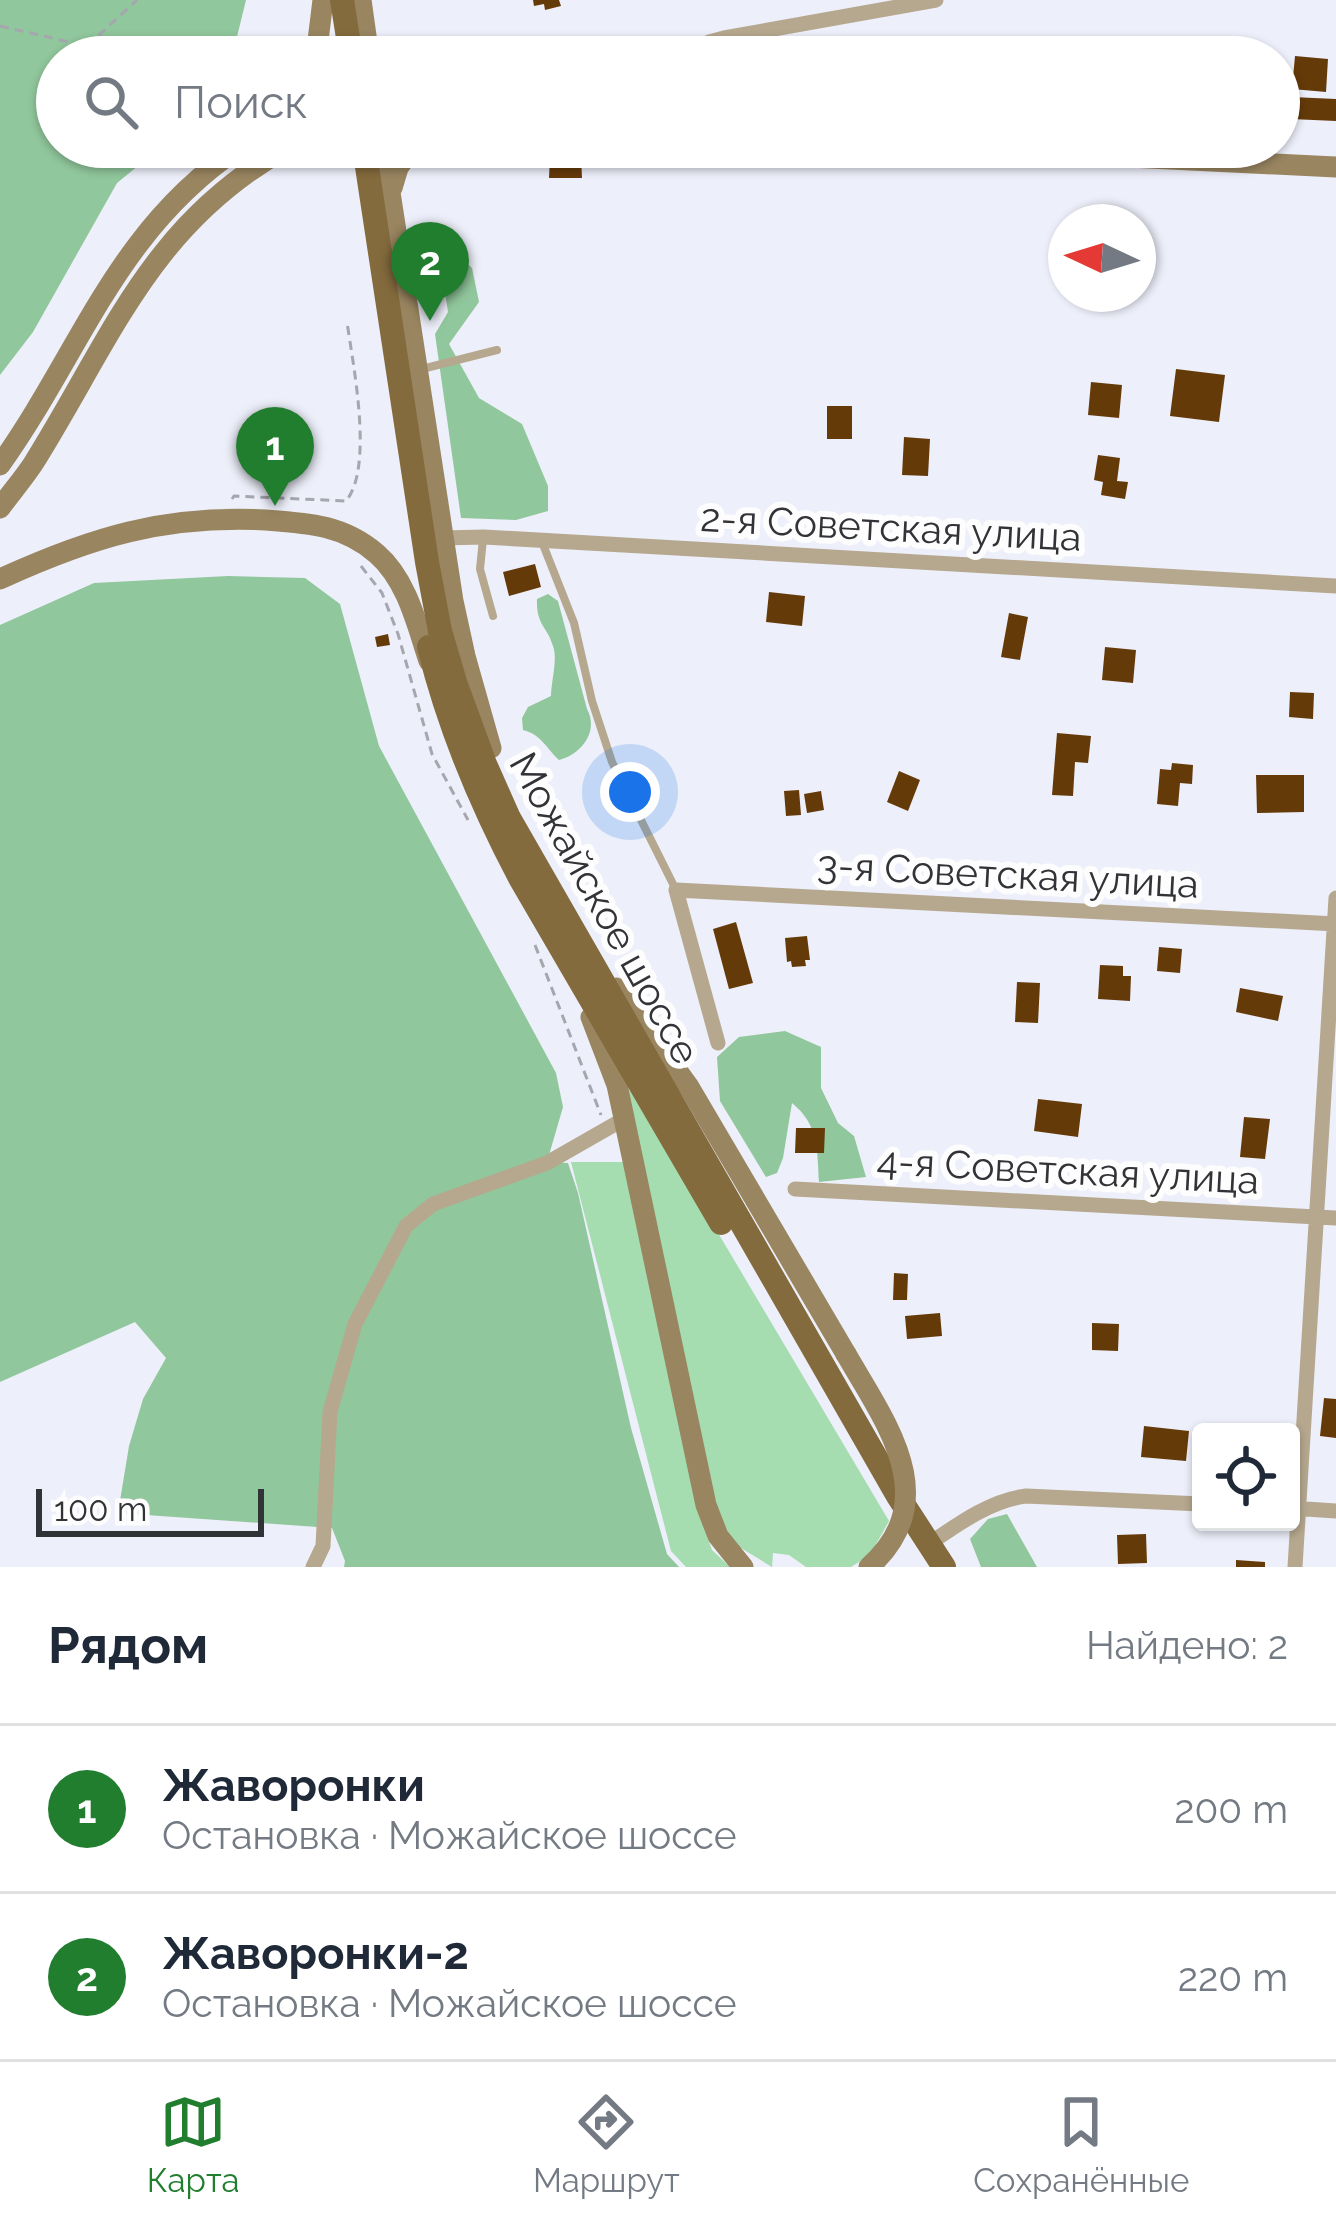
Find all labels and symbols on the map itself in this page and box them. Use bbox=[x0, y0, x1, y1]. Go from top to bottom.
north arrow bbox=[1048, 204, 1156, 312]
pin: 2 bbox=[391, 222, 469, 321]
pin: 1 bbox=[236, 407, 314, 506]
street label: 2-я Советская улица bbox=[699, 494, 1083, 560]
street label: Можайское шоссе bbox=[500, 744, 710, 1072]
your location bbox=[600, 762, 660, 822]
street label: 3-я Советская улица bbox=[816, 841, 1200, 907]
street label: 4-я Советская улица bbox=[876, 1137, 1260, 1203]
scale bar bbox=[36, 1483, 264, 1536]

